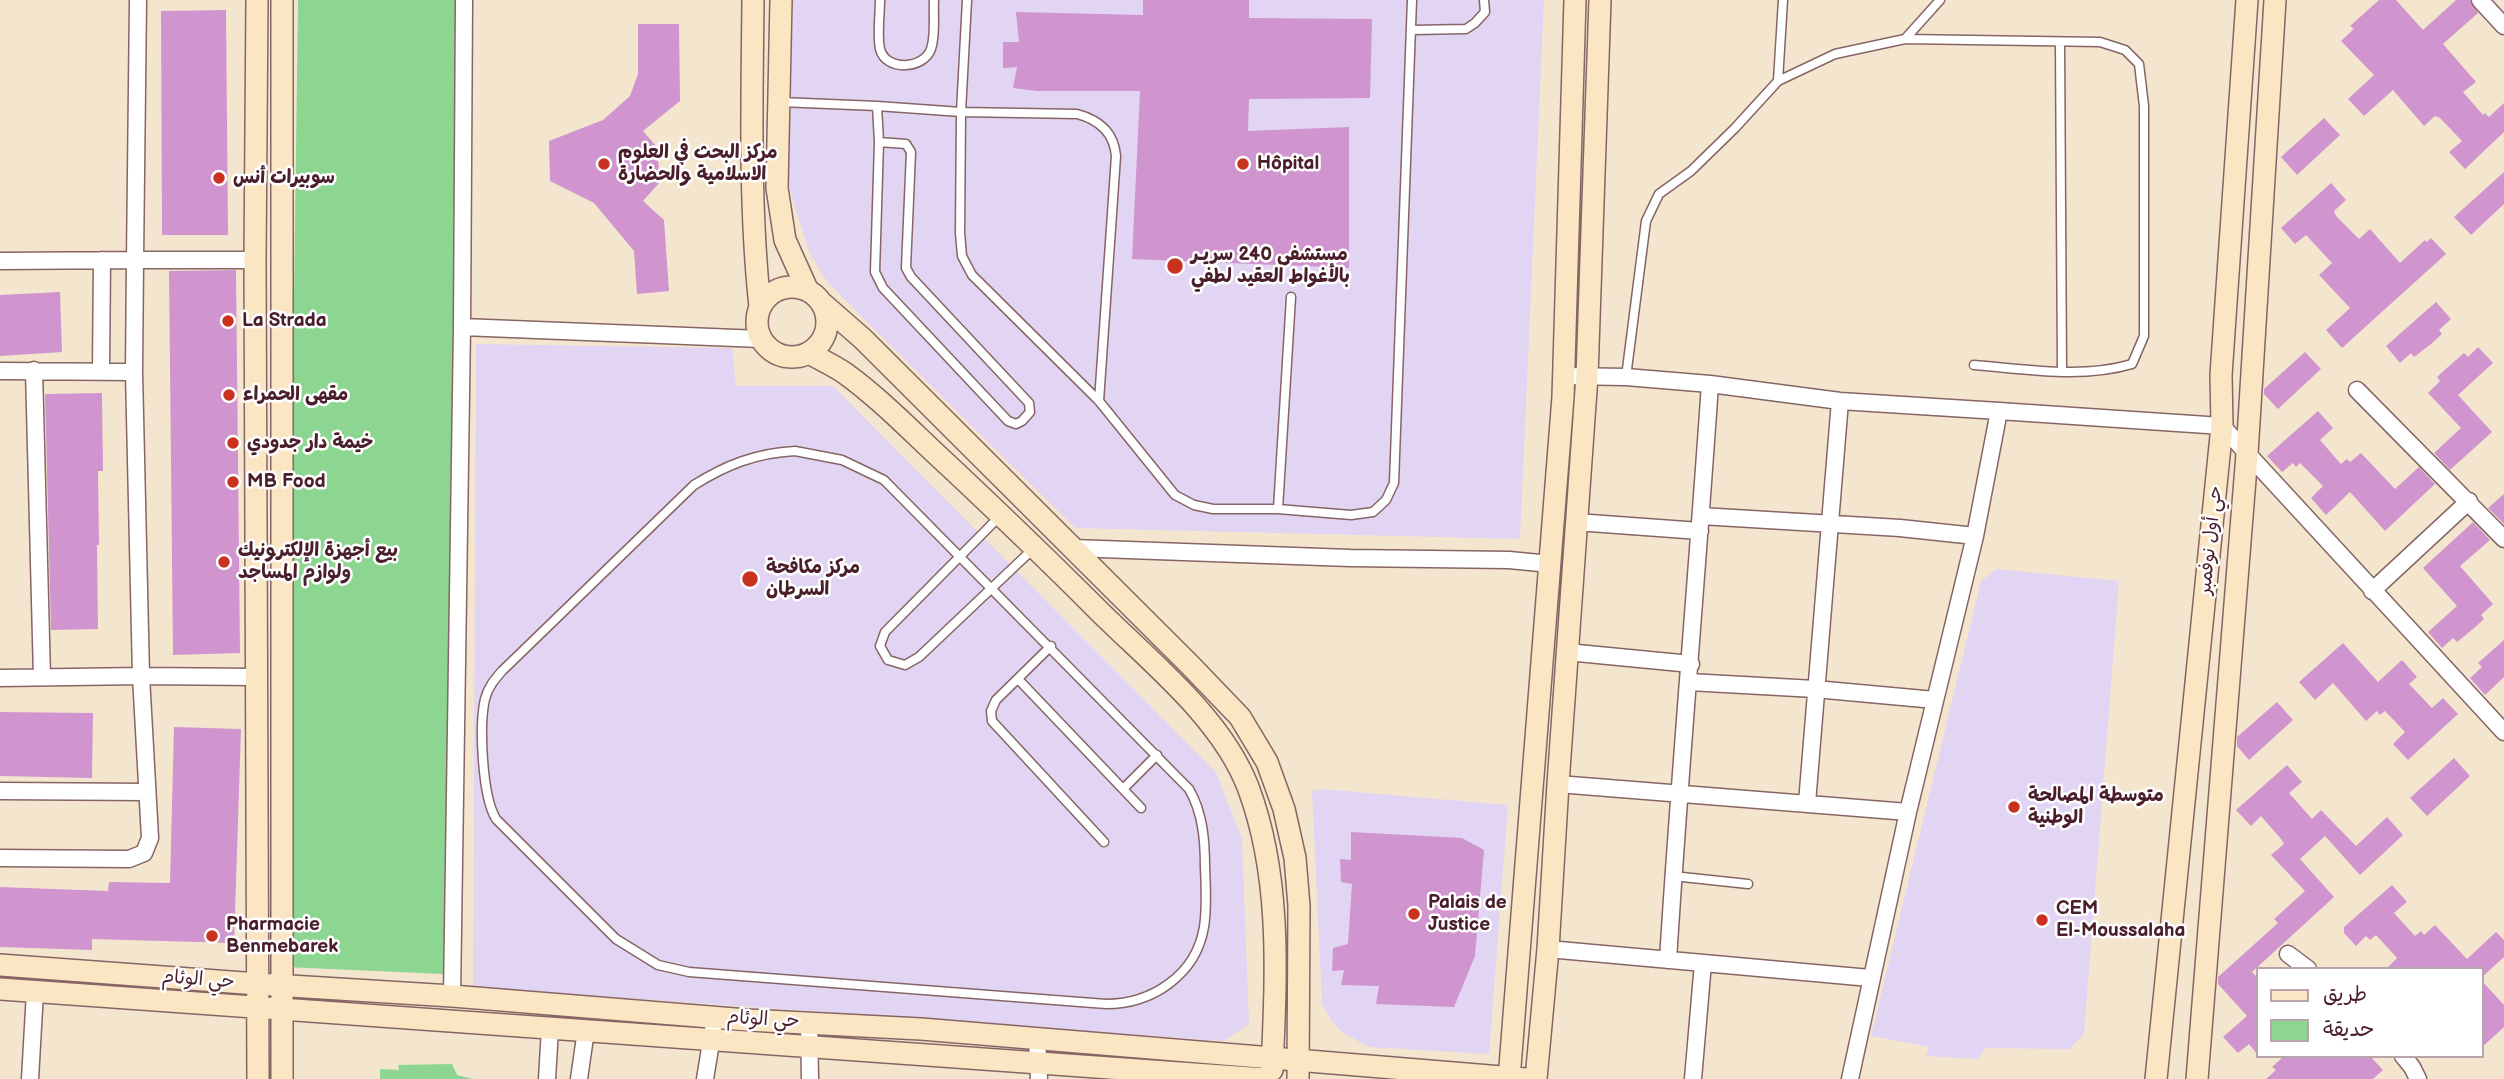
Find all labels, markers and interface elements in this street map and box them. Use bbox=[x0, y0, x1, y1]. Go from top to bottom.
place label: مركز البحث في العلوم الاسلامية والحضارة bbox=[618, 142, 778, 186]
place label: Hôpital bbox=[1257, 153, 1319, 175]
marker: مركز البحث في العلوم الاسلامية والحضارة bbox=[596, 156, 612, 172]
marker: Hôpital bbox=[1235, 156, 1251, 172]
place label: سوبيرات أنس bbox=[233, 167, 335, 189]
marker: سوبيرات أنس bbox=[211, 170, 227, 186]
place label: مستشفى 240 سريـر بالأغواط العقيد لطفي bbox=[1191, 244, 1350, 288]
marker: مستشفى 240 سريـر بالأغواط العقيد لطفي bbox=[1165, 256, 1185, 276]
place label: La Strada bbox=[242, 310, 327, 332]
marker: La Strada bbox=[220, 313, 236, 329]
place label: مقهى الحمراء bbox=[243, 384, 348, 406]
marker: مقهى الحمراء bbox=[221, 387, 237, 403]
place label: خيمة دار جدودي bbox=[247, 432, 373, 454]
marker: خيمة دار جدودي bbox=[225, 435, 241, 451]
place label: MB Food bbox=[247, 471, 326, 493]
marker: MB Food bbox=[225, 474, 241, 490]
street label: حي أول نوفمبر bbox=[2194, 485, 2228, 595]
place label: بيع أجهزة الإلكترونيك ولوازم المساجد bbox=[238, 540, 398, 584]
marker: بيع أجهزة الإلكترونيك ولوازم المساجد bbox=[216, 554, 232, 570]
place label: مركز مكافحة السرطان bbox=[766, 557, 860, 601]
marker: مركز مكافحة السرطان bbox=[740, 569, 760, 589]
place label: متوسطة المصالحة الوطنية bbox=[2028, 785, 2164, 829]
marker: متوسطة المصالحة الوطنية bbox=[2006, 799, 2022, 815]
place label: Palais de Justice bbox=[1428, 892, 1507, 936]
place label: CEM El-Moussalaha bbox=[2056, 898, 2185, 942]
marker: Palais de Justice bbox=[1406, 906, 1422, 922]
marker: CEM El-Moussalaha bbox=[2034, 912, 2050, 928]
place label: Pharmacie Benmebarek bbox=[226, 914, 338, 958]
marker: Pharmacie Benmebarek bbox=[204, 928, 220, 944]
street label: حي الوئام bbox=[161, 966, 235, 994]
legend bbox=[2256, 967, 2483, 1058]
text: طريق bbox=[2323, 982, 2367, 1007]
street label: حي الوئام bbox=[726, 1007, 800, 1033]
text: حديقة bbox=[2323, 1017, 2374, 1042]

